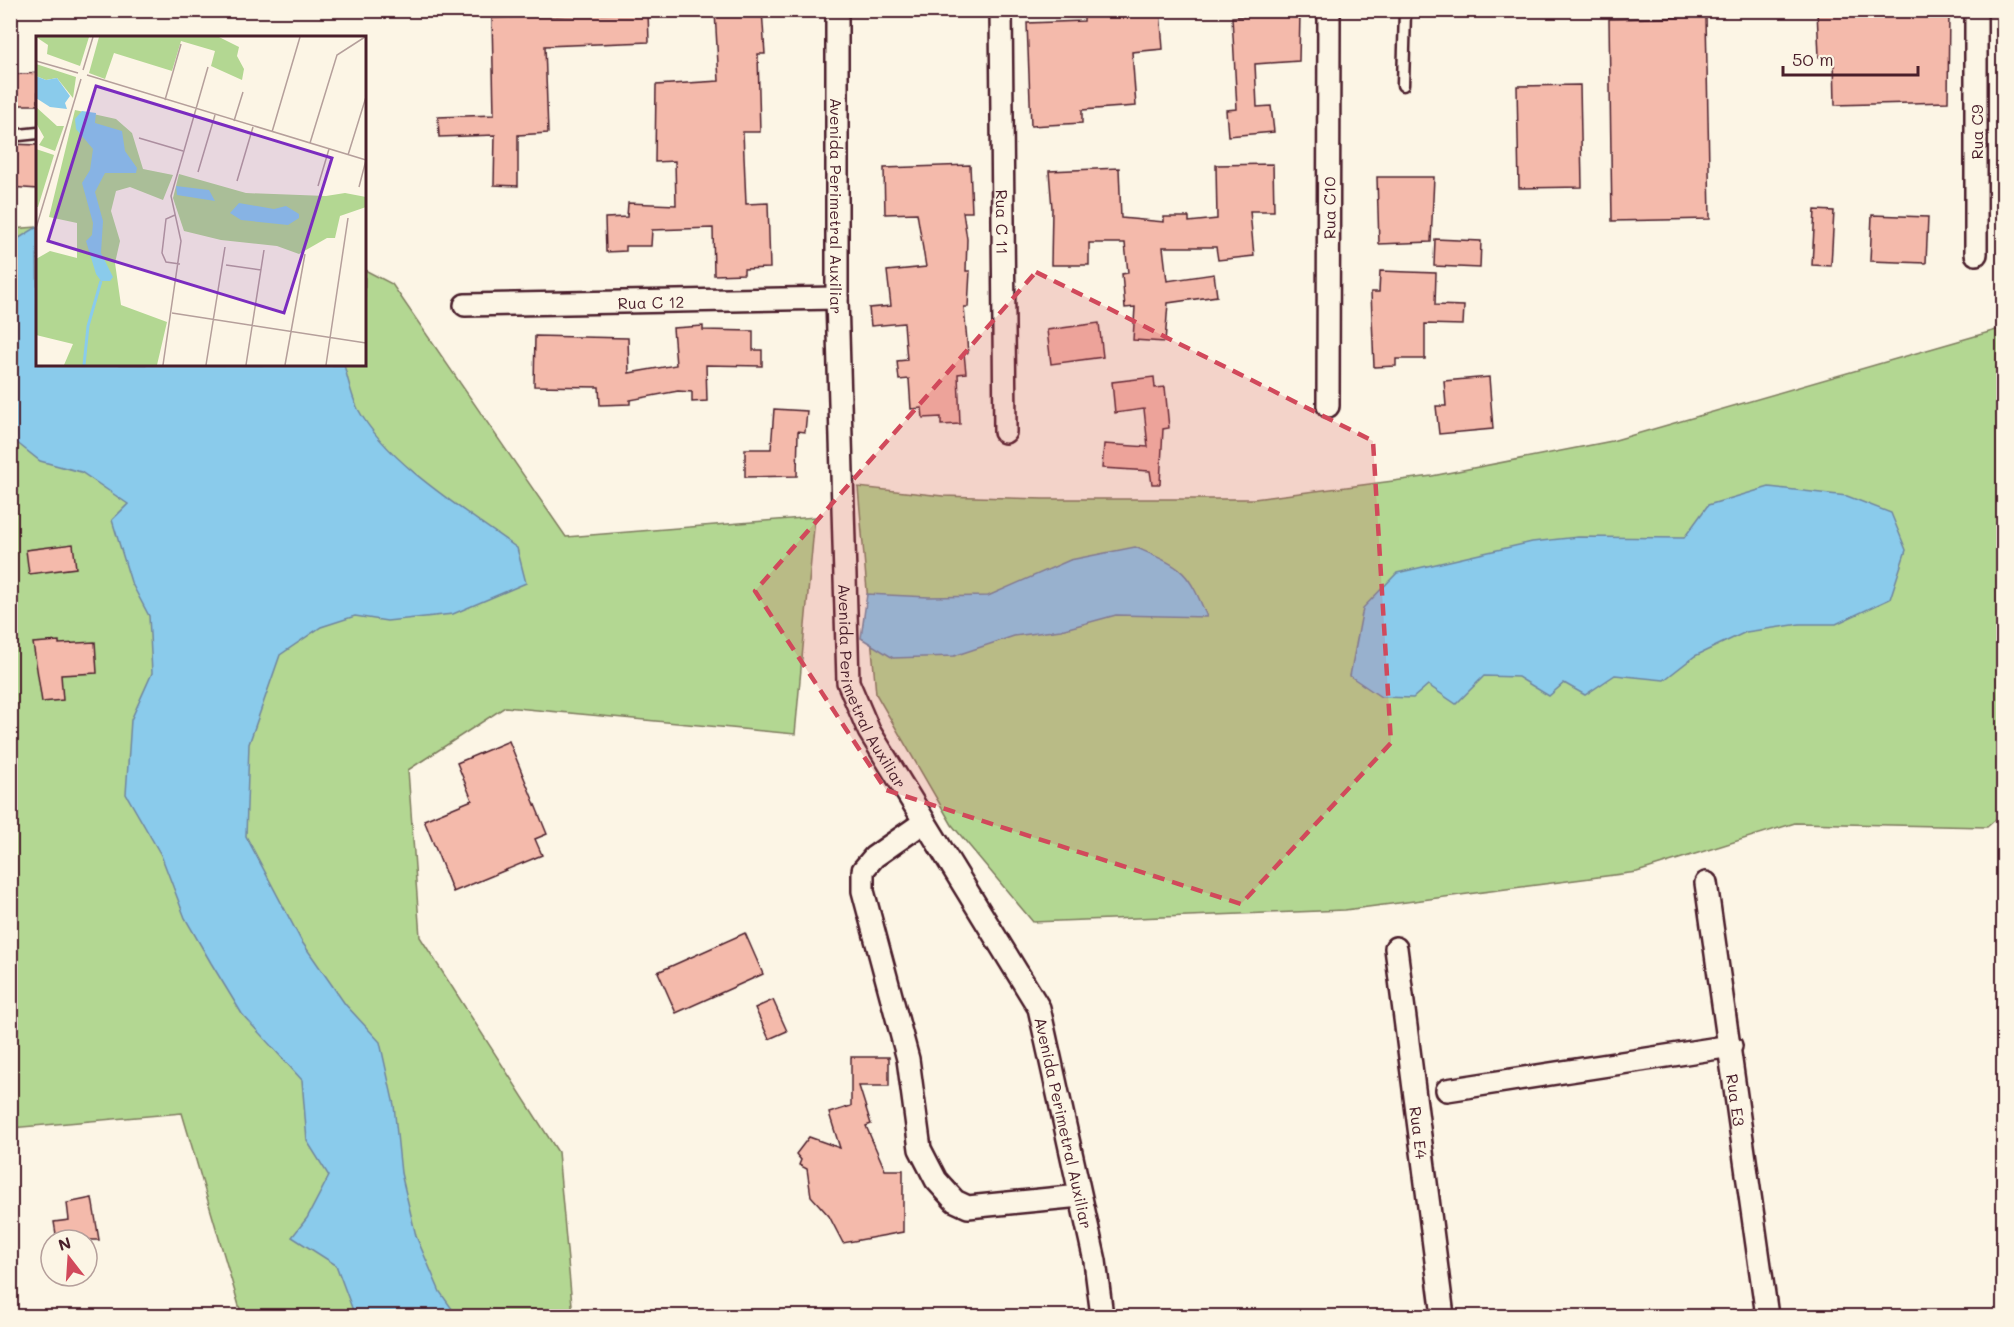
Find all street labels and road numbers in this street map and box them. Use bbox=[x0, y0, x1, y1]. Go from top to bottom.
street label: Avenida Perimetral Auxiliar bbox=[826, 98, 848, 314]
street label: Rua C9 bbox=[1966, 105, 1987, 159]
street label: Rua C10 bbox=[1318, 177, 1339, 239]
street label: Rua C 11 bbox=[992, 189, 1014, 255]
street label: Rua C 12 bbox=[617, 290, 685, 313]
street label: Avenida Perimetral Auxiliar bbox=[835, 583, 912, 792]
street label: Avenida Perimetral Auxiliar bbox=[1031, 1015, 1098, 1231]
street label: Rua E3 bbox=[1722, 1072, 1751, 1127]
street label: Rua E4 bbox=[1406, 1105, 1433, 1161]

